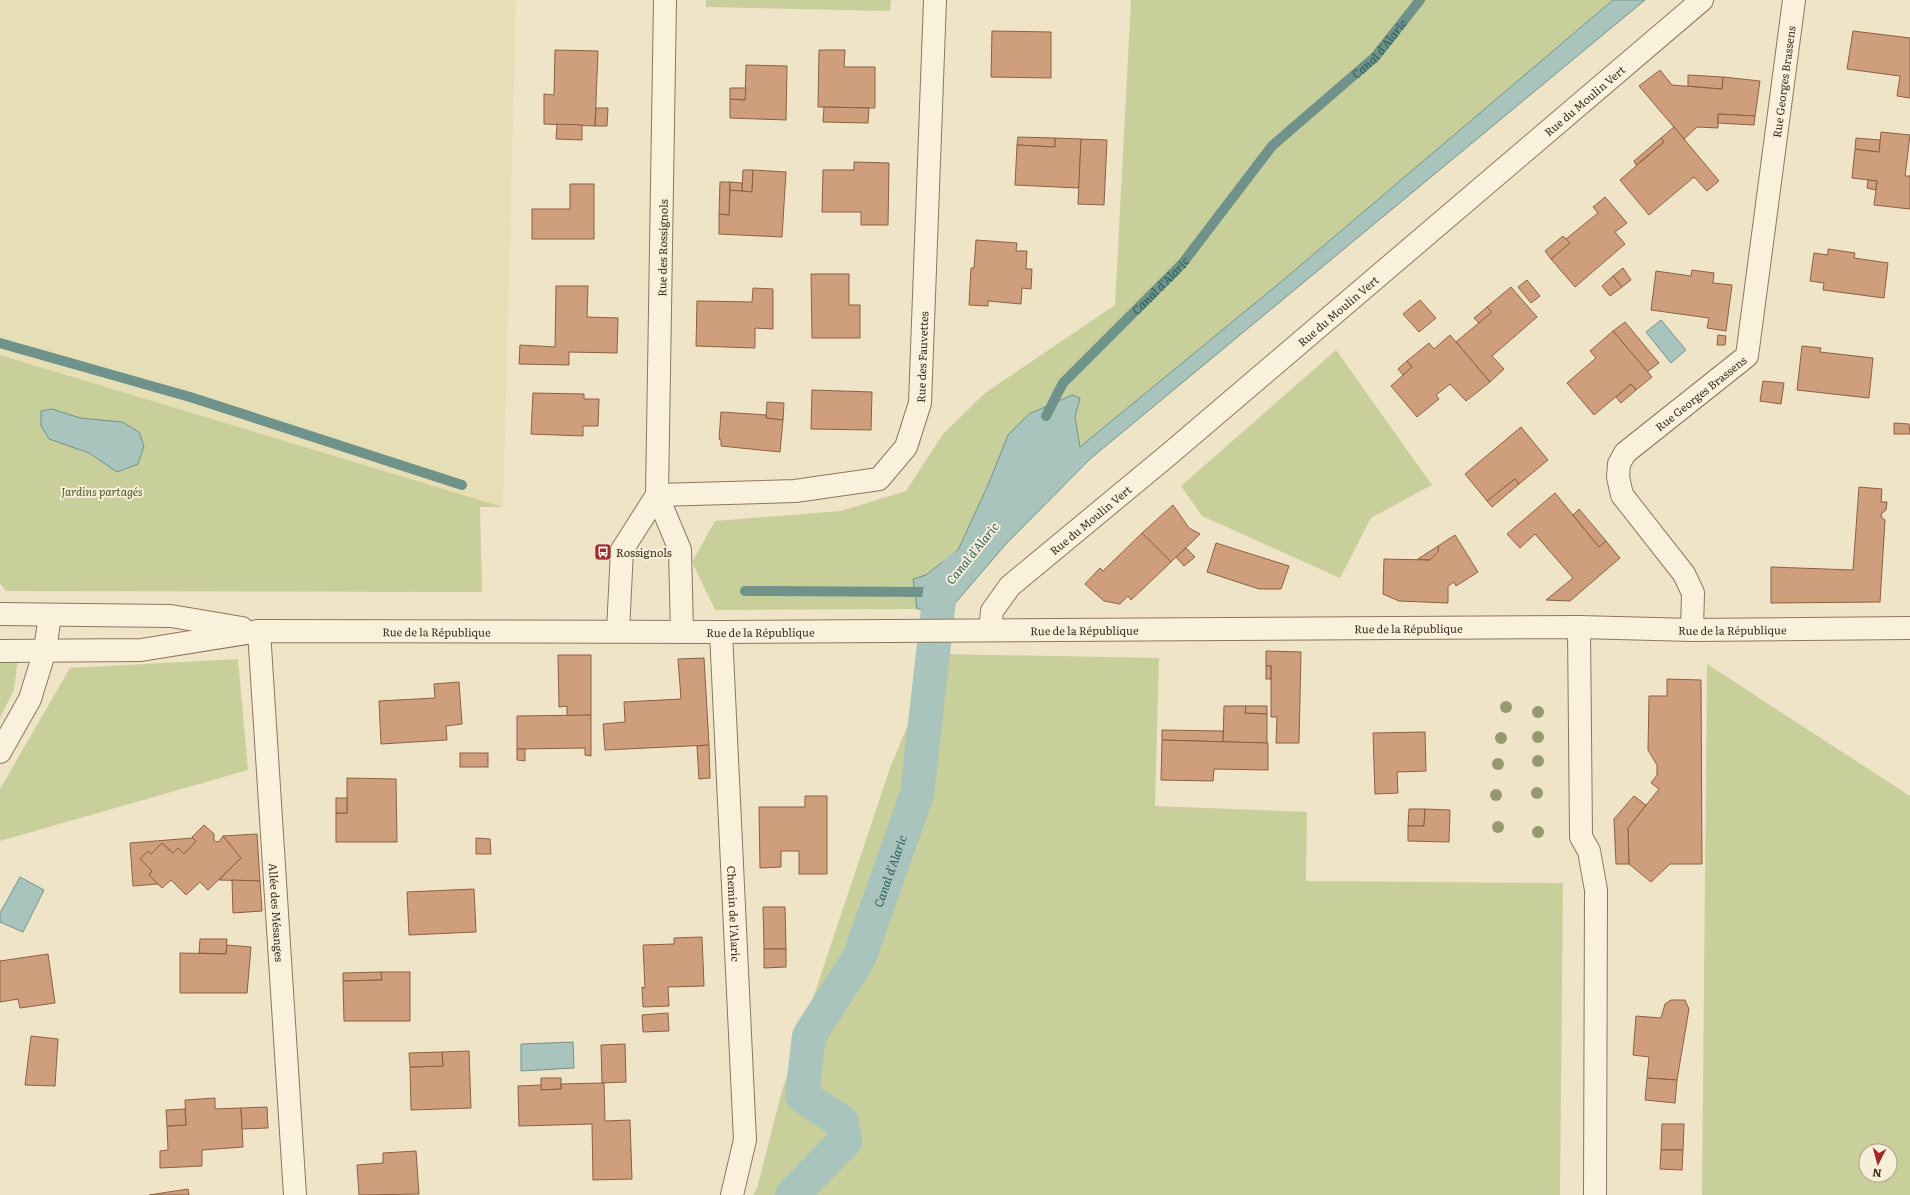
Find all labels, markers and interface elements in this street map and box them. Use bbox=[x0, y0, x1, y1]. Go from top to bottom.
water label: Canal d'Alaric bbox=[1347, 15, 1411, 83]
street label: Rue Georges Brassens bbox=[1768, 25, 1799, 139]
street label: Rue du Moulin Vert bbox=[1540, 61, 1628, 139]
street label: Rue des Rossignols bbox=[653, 199, 671, 297]
water label: Canal d'Alaric bbox=[1127, 253, 1194, 319]
street label: Rue du Moulin Vert bbox=[1294, 271, 1382, 350]
street label: Rue des Fauvettes bbox=[912, 311, 931, 403]
street label: Rue Georges Brassens bbox=[1652, 352, 1750, 434]
street label: Rue du Moulin Vert bbox=[1046, 481, 1135, 558]
park label: Jardins partagés bbox=[61, 483, 143, 499]
water label: Canal d'Alaric bbox=[941, 518, 1003, 588]
bus stop icon: Rossignols bbox=[593, 542, 613, 562]
place label: Rossignols bbox=[616, 544, 672, 560]
street label: Rue de la République bbox=[1354, 620, 1463, 636]
street label: Rue de la République bbox=[1678, 621, 1787, 638]
street label: Rue de la République bbox=[1030, 622, 1139, 638]
street label: Rue de la République bbox=[382, 623, 491, 640]
street label: Rue de la République bbox=[706, 623, 815, 640]
water label: Canal d'Alaric bbox=[869, 832, 911, 910]
street label: Allée des Mésanges bbox=[266, 862, 288, 963]
street label: Chemin de l'Alaric bbox=[724, 865, 745, 963]
north arrow bbox=[1858, 1143, 1898, 1183]
text: N bbox=[1871, 1166, 1882, 1182]

